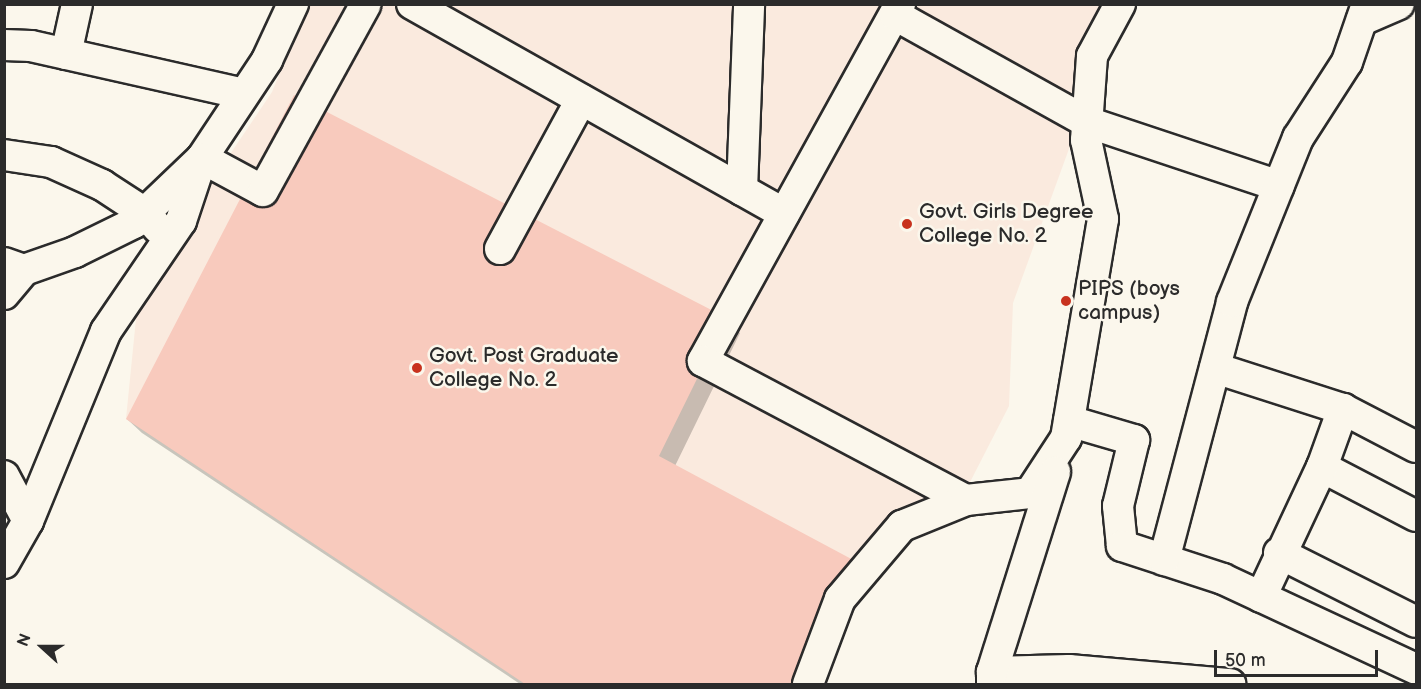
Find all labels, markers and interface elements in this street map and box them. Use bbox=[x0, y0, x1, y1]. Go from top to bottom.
place label: Govt. Girls Degree College No. 2 bbox=[919, 199, 1093, 249]
marker: Govt. Girls Degree College No. 2 bbox=[900, 217, 914, 231]
place label: PIPS (boys campus) bbox=[1078, 276, 1180, 326]
marker: PIPS (boys campus) bbox=[1059, 294, 1073, 308]
place label: Govt. Post Graduate College No. 2 bbox=[429, 343, 618, 393]
marker: Govt. Post Graduate College No. 2 bbox=[410, 361, 424, 375]
north arrow bbox=[12, 617, 72, 677]
text: N bbox=[14, 631, 36, 649]
scale bar bbox=[1217, 638, 1380, 676]
text: 50 m bbox=[1225, 650, 1266, 671]

